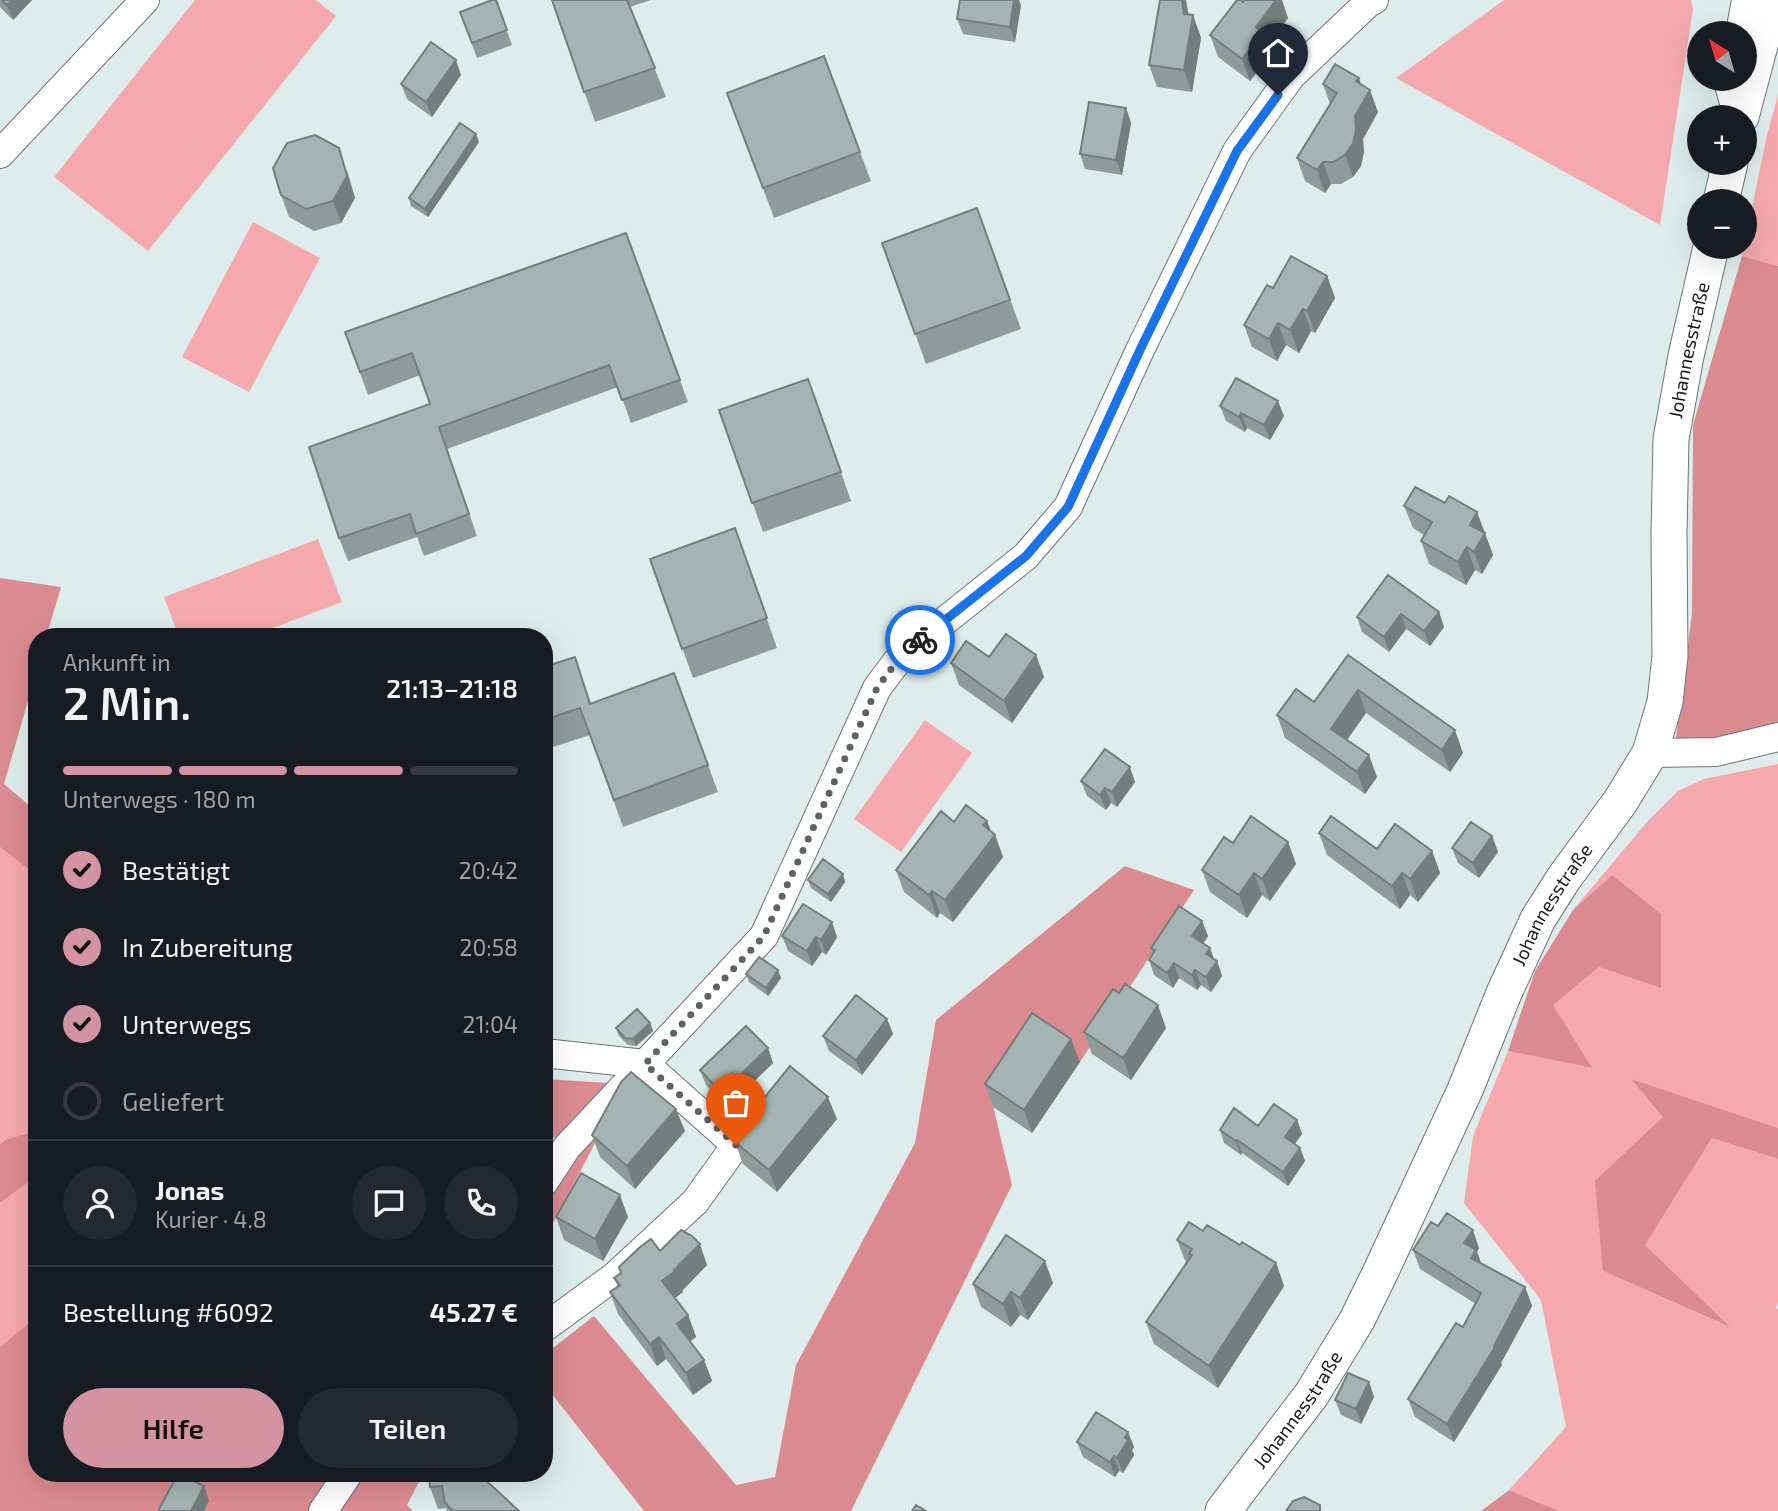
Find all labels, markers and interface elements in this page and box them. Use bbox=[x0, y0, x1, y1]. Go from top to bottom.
north arrow bbox=[1687, 21, 1757, 91]
map controls bbox=[1687, 21, 1757, 259]
pin bbox=[1248, 23, 1308, 95]
icon: home bbox=[1259, 34, 1297, 72]
button: + bbox=[1687, 105, 1757, 175]
button: − bbox=[1687, 189, 1757, 259]
street label: Johannesstraße bbox=[1663, 280, 1714, 420]
courier bbox=[885, 605, 955, 675]
icon: bike bbox=[901, 621, 939, 659]
text: Ankunft in bbox=[63, 648, 171, 676]
text: 21:13–21:18 bbox=[386, 672, 518, 703]
text: 2 Min. bbox=[63, 674, 191, 729]
text: Unterwegs · 180 m bbox=[63, 785, 256, 813]
street label: Johannesstraße bbox=[1506, 839, 1597, 969]
icon: check bbox=[63, 851, 101, 889]
text: Bestätigt bbox=[122, 854, 230, 885]
text: 20:42 bbox=[459, 856, 518, 884]
icon: check bbox=[63, 928, 101, 966]
text: In Zubereitung bbox=[122, 931, 293, 962]
text: 20:58 bbox=[459, 933, 518, 961]
icon: check bbox=[63, 1005, 101, 1043]
text: Unterwegs bbox=[122, 1008, 252, 1039]
text: 21:04 bbox=[462, 1010, 518, 1038]
pin bbox=[706, 1073, 766, 1145]
icon: bag bbox=[717, 1084, 755, 1122]
text: Geliefert bbox=[122, 1085, 224, 1116]
button: person bbox=[63, 1166, 137, 1240]
button: chat bbox=[352, 1166, 426, 1240]
button: phone bbox=[444, 1166, 518, 1240]
text: Jonas bbox=[155, 1174, 224, 1205]
text: Kurier · 4.8 bbox=[155, 1205, 267, 1233]
text: Bestellung #6092 bbox=[63, 1296, 274, 1327]
text: 45.27 € bbox=[430, 1296, 518, 1327]
street label: Johannesstraße bbox=[1248, 1346, 1347, 1473]
button: Hilfe bbox=[63, 1388, 284, 1468]
button: Teilen bbox=[298, 1388, 518, 1468]

